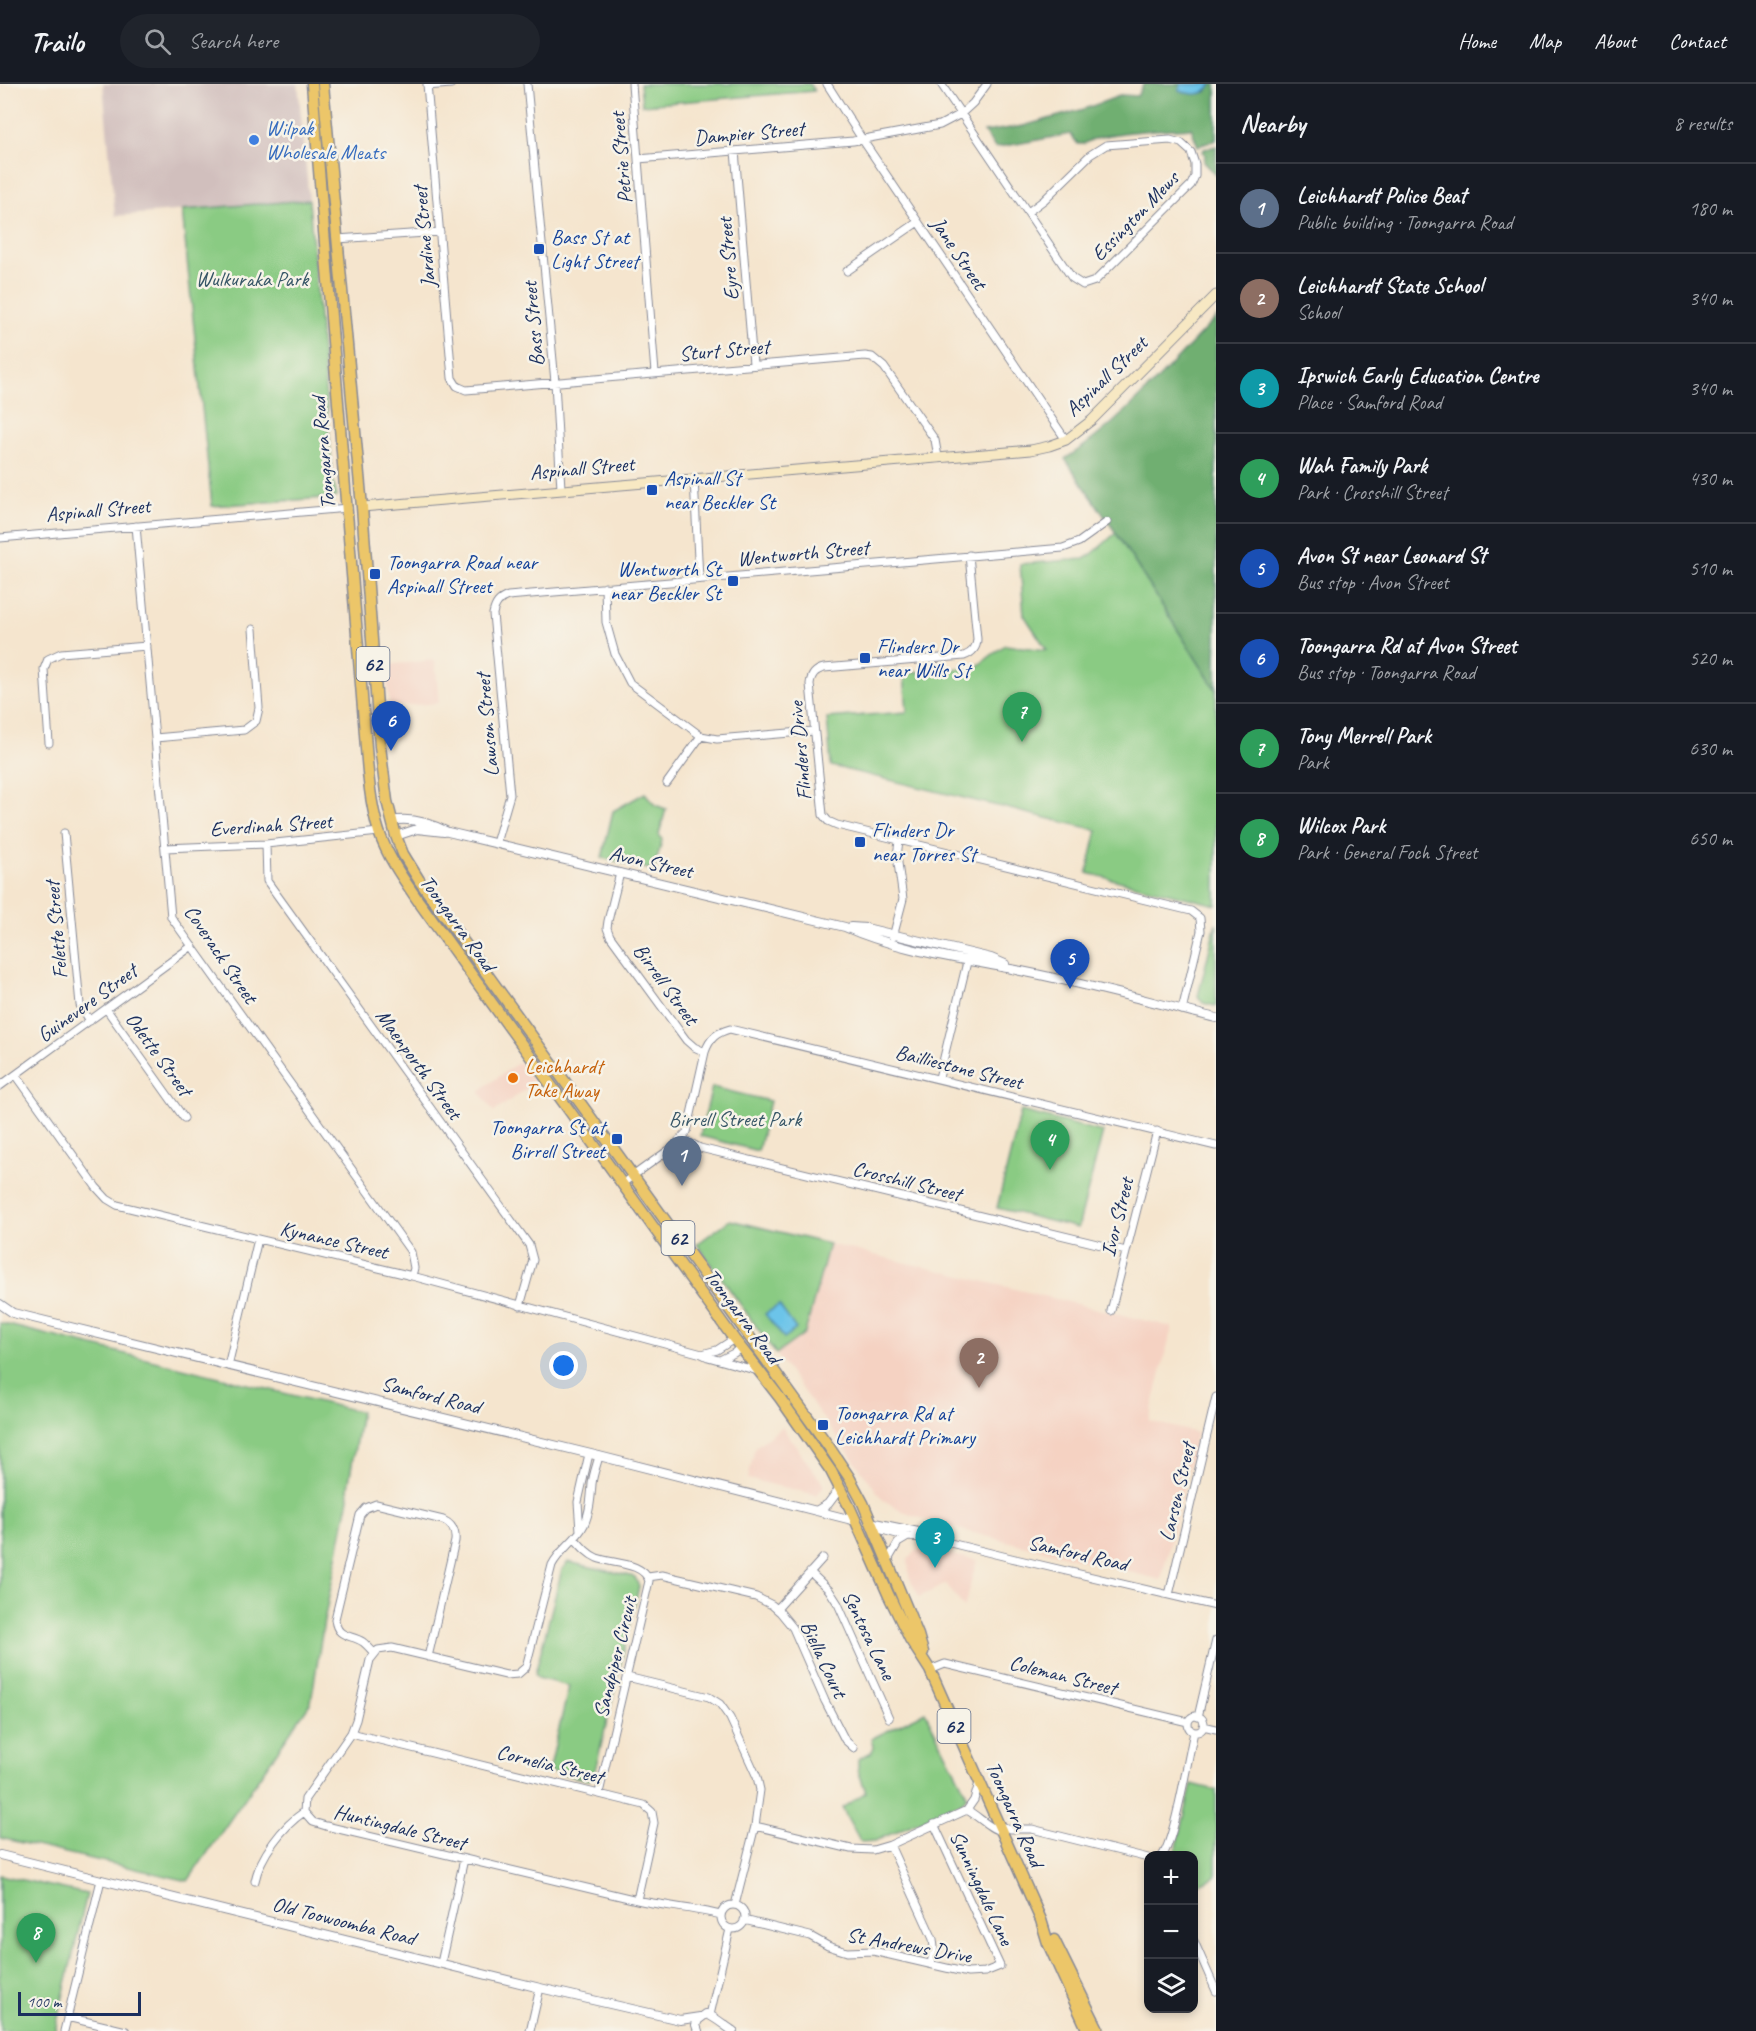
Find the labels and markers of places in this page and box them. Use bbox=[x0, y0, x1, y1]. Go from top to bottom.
place label: Wilpak Wholesale Meats bbox=[266, 115, 387, 165]
marker: Wilpak Wholesale Meats bbox=[247, 133, 261, 147]
place label: Bass St at Light Street bbox=[551, 224, 641, 274]
marker: Bass St at Light Street bbox=[532, 242, 546, 256]
place label: Aspinall St near Beckler St bbox=[664, 465, 777, 515]
marker: Aspinall St near Beckler St bbox=[645, 483, 659, 497]
place label: Toongarra Road near Aspinall Street bbox=[387, 549, 539, 599]
place label: Wentworth St near Beckler St bbox=[610, 556, 723, 606]
marker: Toongarra Road near Aspinall Street bbox=[368, 567, 382, 581]
marker: Wentworth St near Beckler St bbox=[726, 574, 740, 588]
place label: Flinders Dr near Wills St bbox=[877, 633, 973, 683]
marker: Flinders Dr near Wills St bbox=[858, 651, 872, 665]
pin: 7 bbox=[1002, 692, 1042, 742]
pin: 6 bbox=[372, 702, 410, 751]
place label: Flinders Dr near Torres St bbox=[872, 817, 979, 867]
marker: Flinders Dr near Torres St bbox=[853, 835, 867, 849]
pin: 5 bbox=[1050, 940, 1090, 989]
place label: Leichhardt Take Away bbox=[525, 1053, 606, 1103]
marker: Leichhardt Take Away bbox=[506, 1071, 520, 1085]
place label: Toongarra St at Birrell Street bbox=[490, 1114, 608, 1164]
pin: 4 bbox=[1030, 1120, 1070, 1170]
marker: Toongarra St at Birrell Street bbox=[610, 1132, 624, 1146]
pin: 1 bbox=[662, 1136, 702, 1186]
pin: 2 bbox=[960, 1338, 998, 1388]
place label: Toongarra Rd at Leichhardt Primary bbox=[835, 1400, 977, 1450]
marker: Toongarra Rd at Leichhardt Primary bbox=[816, 1418, 830, 1432]
pin: 3 bbox=[916, 1518, 954, 1568]
pin: 8 bbox=[16, 1914, 56, 1963]

